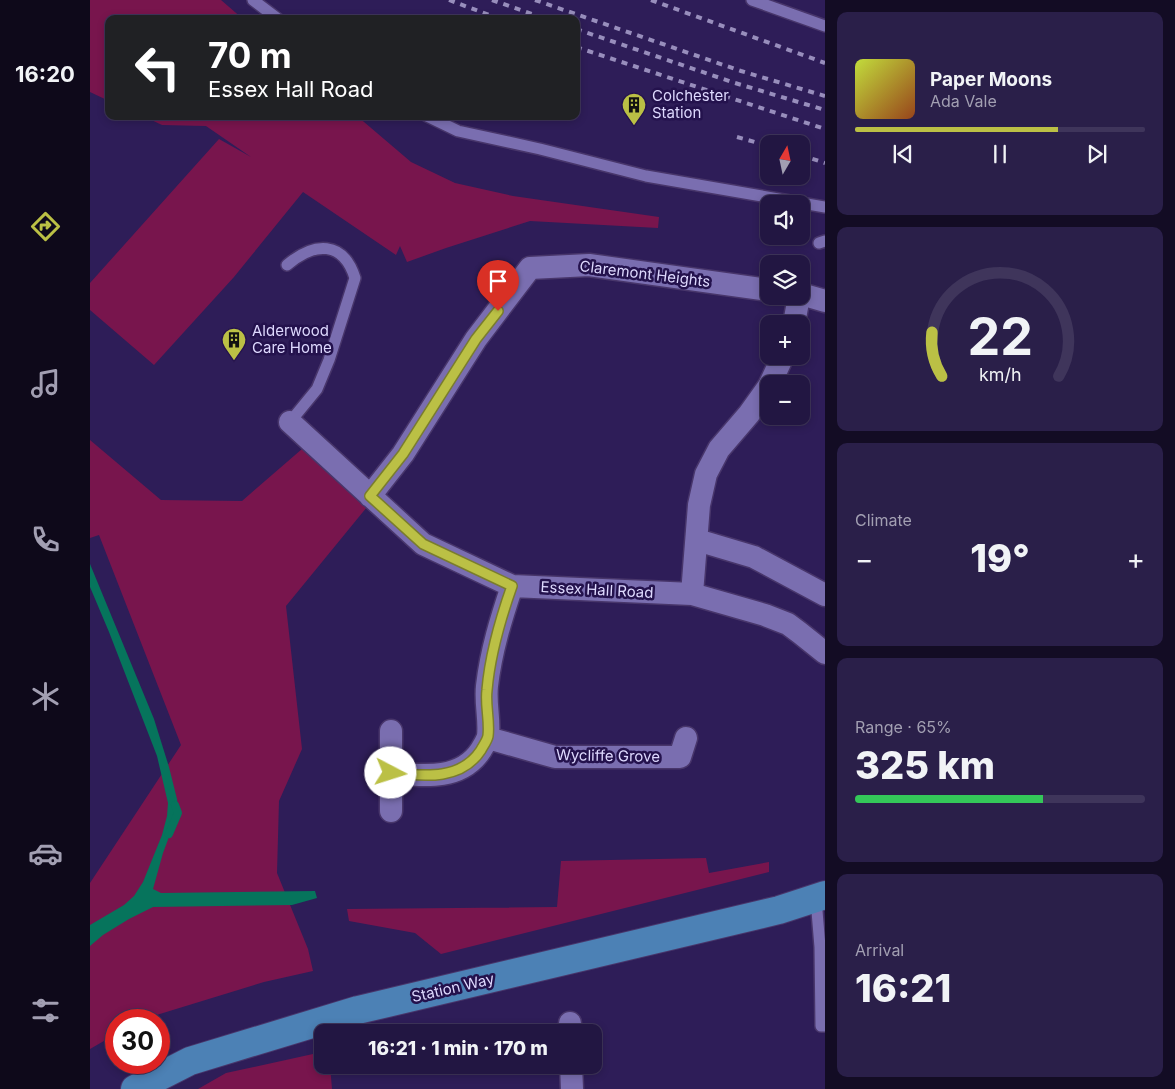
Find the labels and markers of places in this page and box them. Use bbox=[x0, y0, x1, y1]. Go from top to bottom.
place label: Colchester Station bbox=[652, 86, 729, 122]
building icon: Colchester Station bbox=[621, 92, 647, 126]
pin bbox=[477, 260, 519, 311]
place label: Alderwood Care Home bbox=[252, 321, 332, 357]
building icon: Alderwood Care Home bbox=[221, 327, 247, 361]

